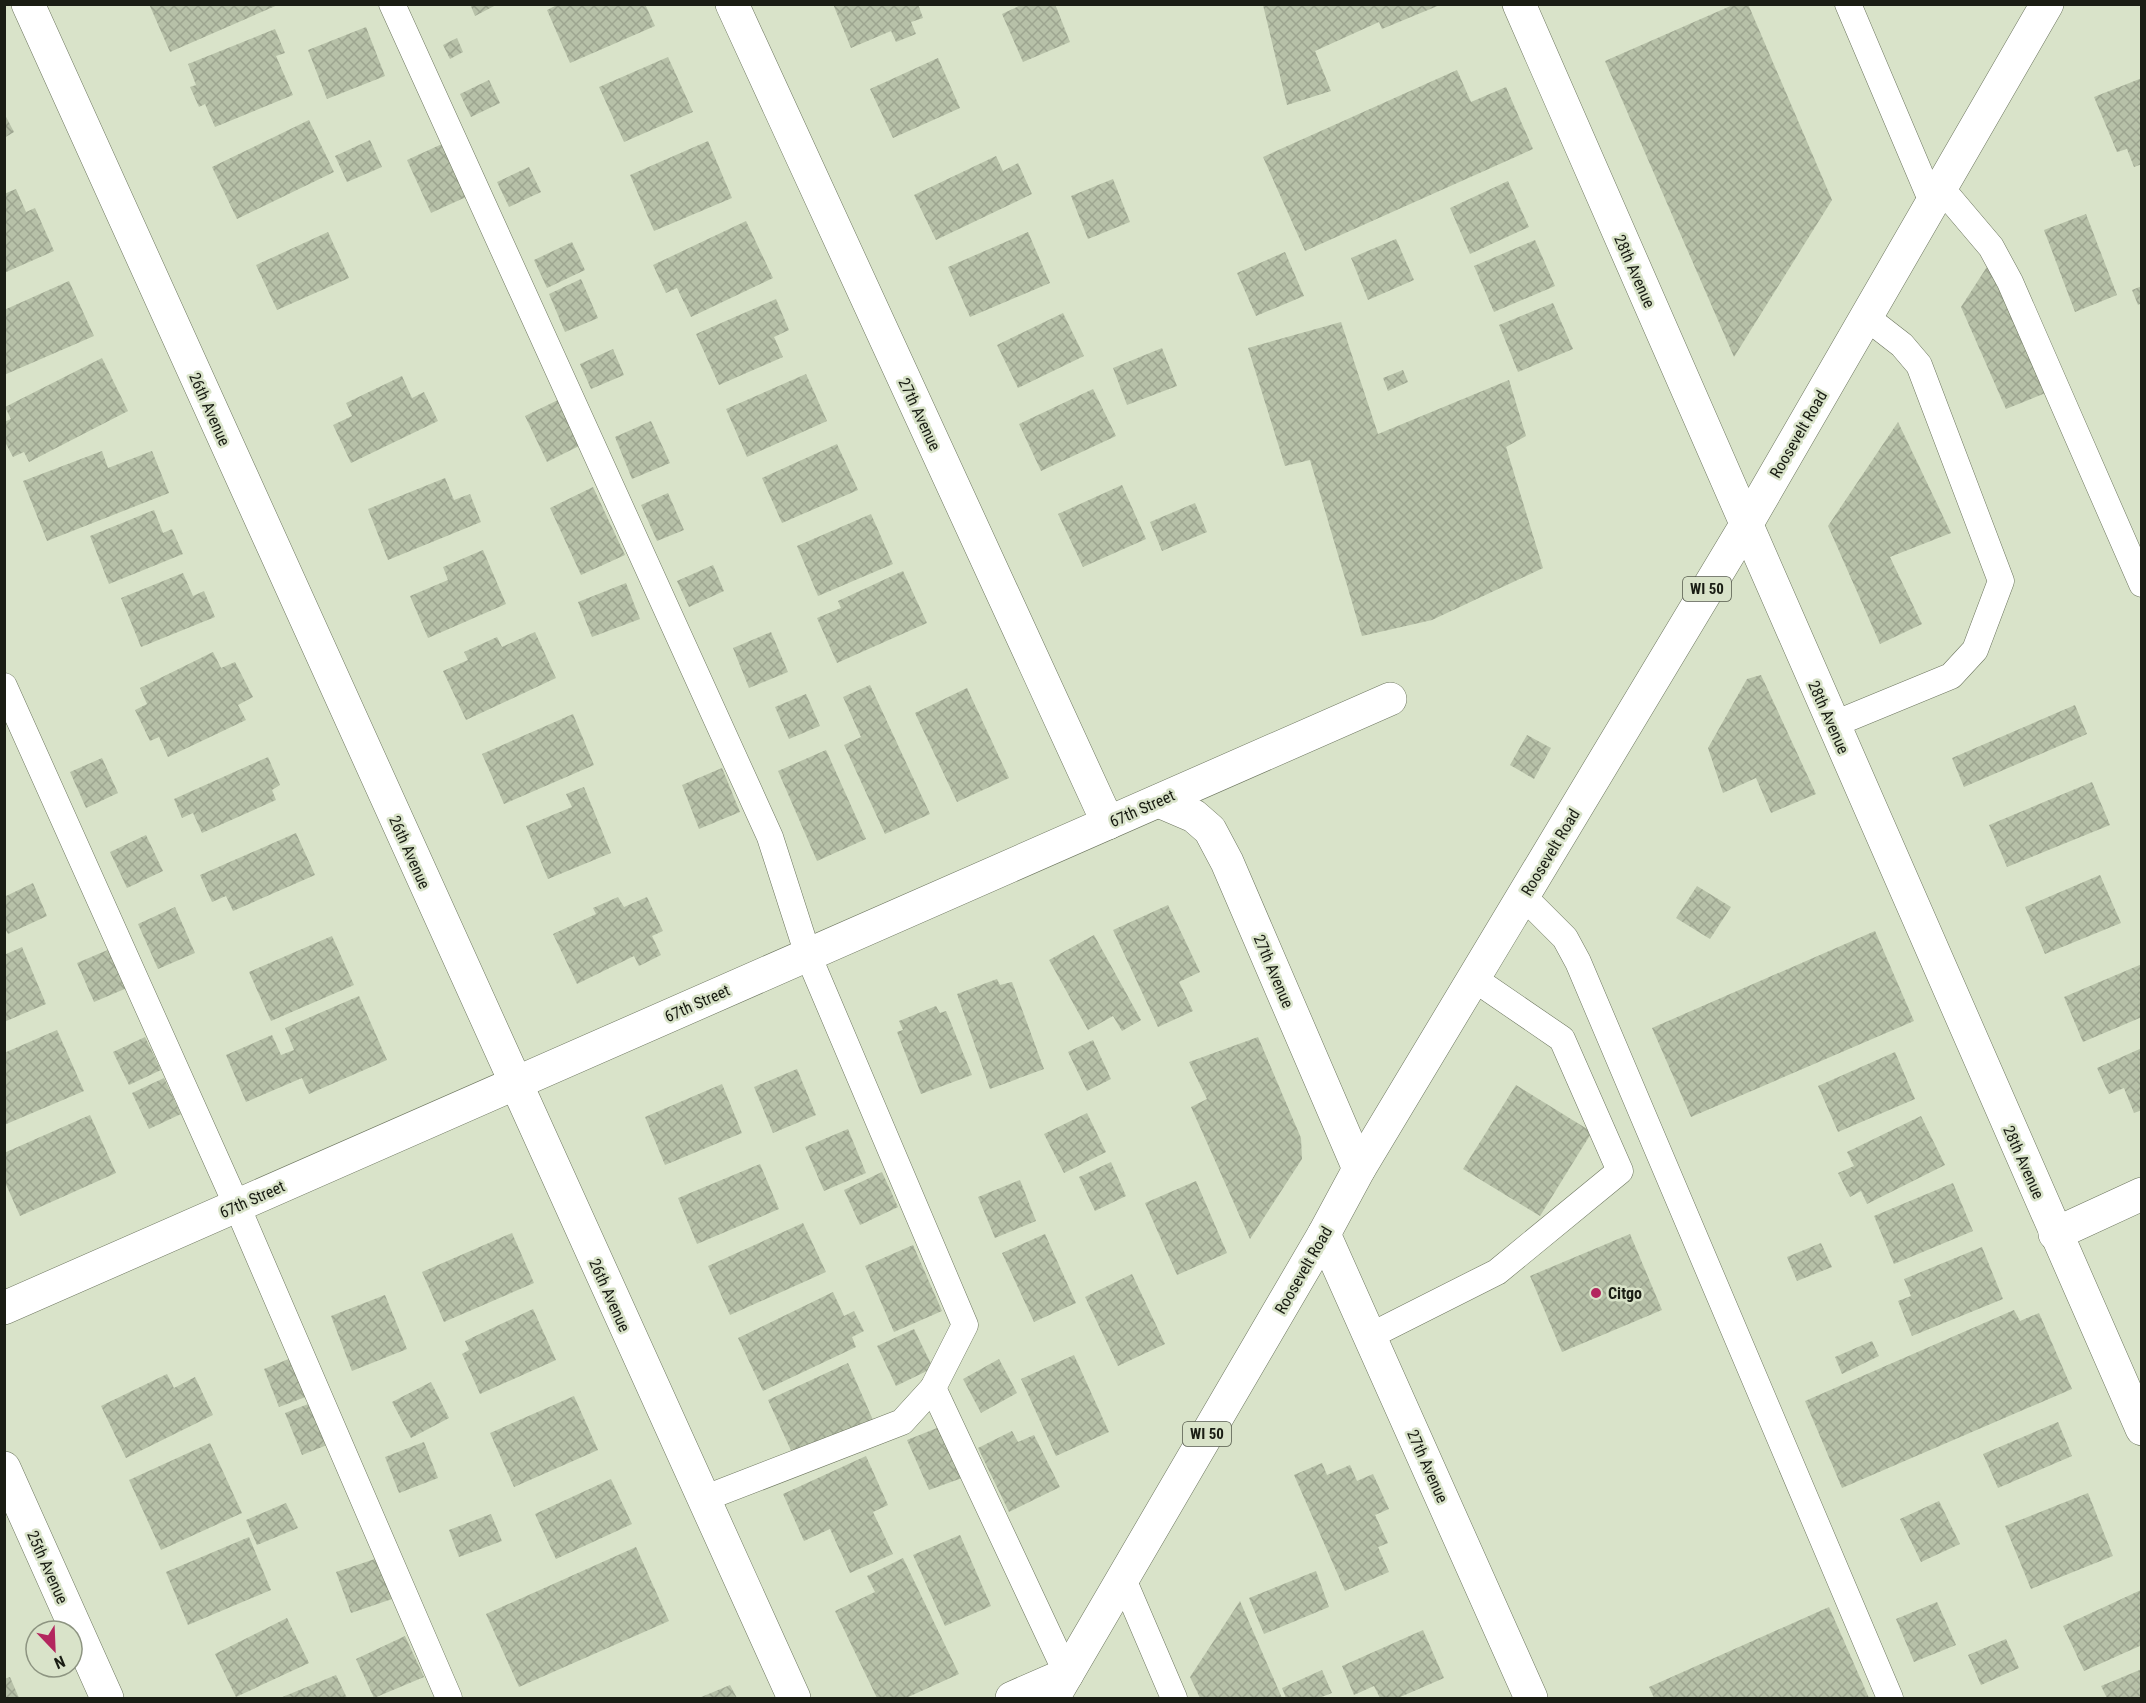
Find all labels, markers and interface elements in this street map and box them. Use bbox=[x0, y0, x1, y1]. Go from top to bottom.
street label: 28th Avenue bbox=[1610, 232, 1659, 311]
street label: 26th Avenue bbox=[185, 370, 234, 449]
street label: 27th Avenue bbox=[894, 375, 945, 454]
street label: Roosevelt Road bbox=[1766, 387, 1831, 481]
road number: WI 50 bbox=[1683, 577, 1731, 601]
street label: 28th Avenue bbox=[1804, 678, 1853, 757]
street label: 67th Street bbox=[1107, 786, 1178, 831]
street label: Roosevelt Road bbox=[1517, 805, 1584, 899]
street label: 26th Avenue bbox=[385, 813, 434, 892]
street label: 27th Avenue bbox=[1250, 932, 1298, 1011]
street label: 67th Street bbox=[662, 981, 733, 1026]
street label: 28th Avenue bbox=[1999, 1123, 2048, 1202]
street label: 67th Street bbox=[217, 1177, 288, 1222]
street label: Roosevelt Road bbox=[1271, 1223, 1336, 1317]
street label: 26th Avenue bbox=[585, 1256, 634, 1335]
place label: Citgo bbox=[1608, 1284, 1642, 1303]
marker: Citgo bbox=[1589, 1286, 1603, 1300]
road number: WI 50 bbox=[1183, 1422, 1231, 1446]
street label: 27th Avenue bbox=[1403, 1427, 1452, 1506]
street label: 25th Avenue bbox=[23, 1528, 72, 1607]
north arrow bbox=[24, 1619, 84, 1679]
text: N bbox=[51, 1652, 68, 1673]

